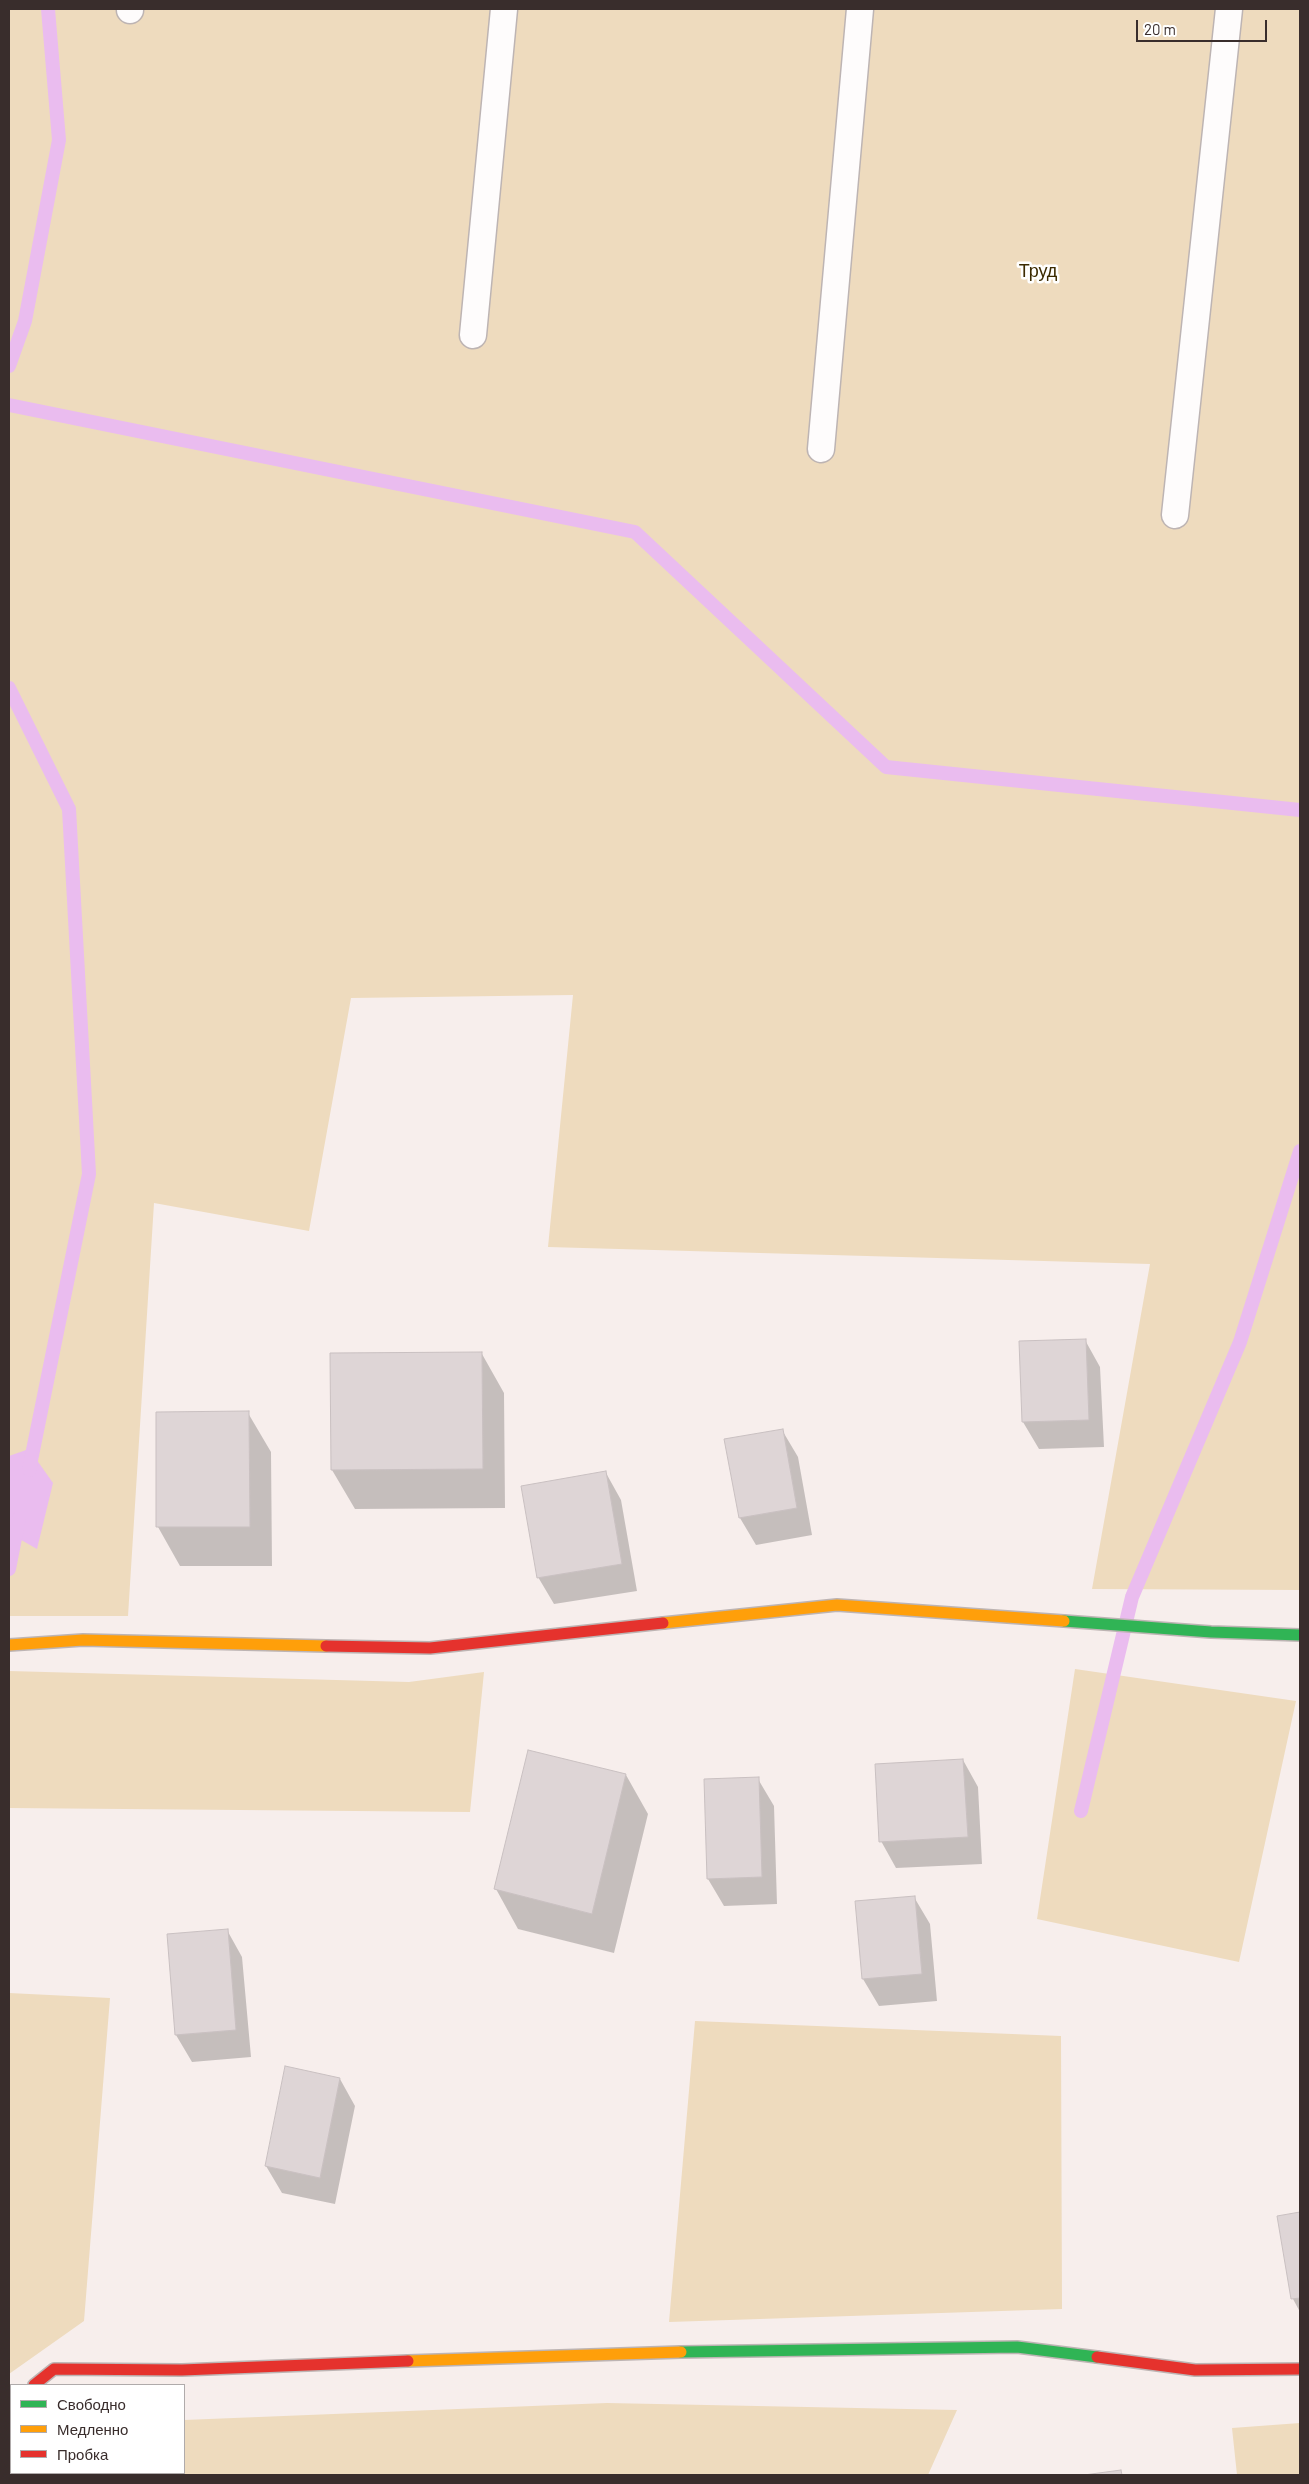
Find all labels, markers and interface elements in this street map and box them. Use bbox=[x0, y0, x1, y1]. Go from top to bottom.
scale bar bbox=[1139, 10, 1270, 42]
text: 20 m bbox=[1144, 20, 1176, 38]
park label: Труд bbox=[1019, 260, 1057, 282]
legend bbox=[10, 2384, 185, 2474]
text: Свободно bbox=[57, 2395, 126, 2413]
text: Медленно bbox=[57, 2420, 128, 2438]
text: Пробка bbox=[57, 2445, 108, 2463]

